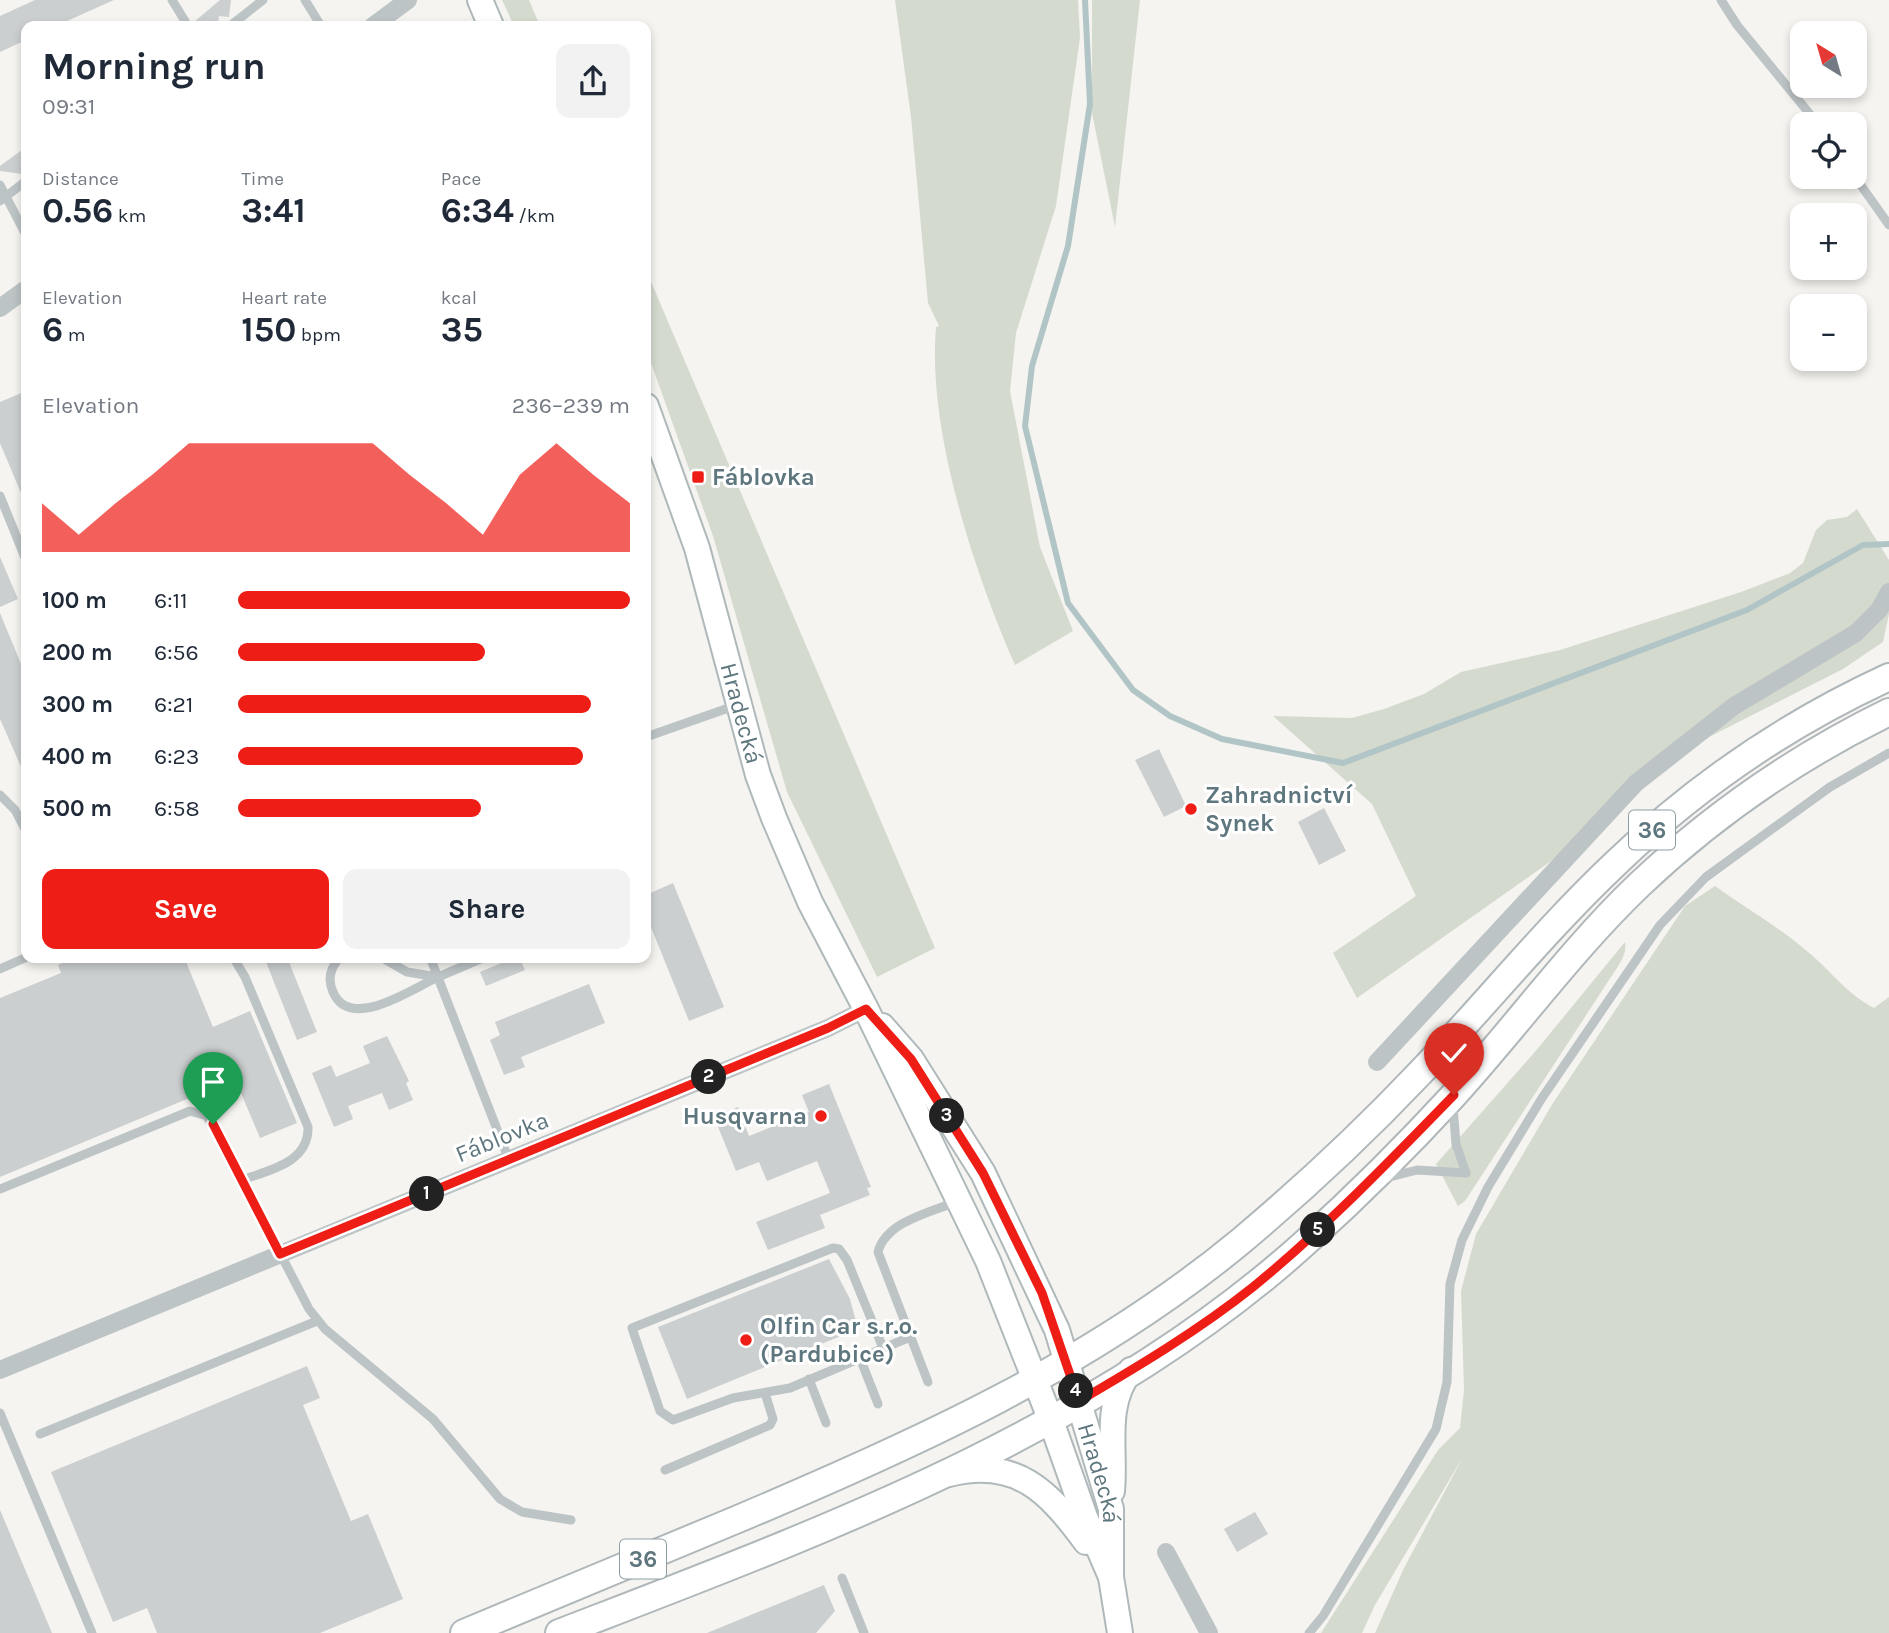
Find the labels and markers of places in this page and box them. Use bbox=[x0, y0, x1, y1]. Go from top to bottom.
place label: Fáblovka bbox=[712, 463, 815, 491]
marker: Fáblovka bbox=[690, 469, 706, 485]
place label: Zahradnictví Synek bbox=[1205, 781, 1354, 837]
marker: Zahradnictví Synek bbox=[1183, 801, 1199, 817]
pin bbox=[1424, 1023, 1484, 1095]
pin bbox=[183, 1052, 243, 1124]
pin: 2 bbox=[692, 1060, 726, 1094]
pin: 3 bbox=[930, 1098, 964, 1134]
place label: Husqvarna bbox=[683, 1102, 807, 1130]
marker: Husqvarna bbox=[813, 1108, 829, 1124]
pin: 1 bbox=[410, 1176, 444, 1212]
pin: 5 bbox=[1300, 1212, 1336, 1248]
place label: Olfin Car s.r.o. (Pardubice) bbox=[760, 1312, 917, 1368]
marker: Olfin Car s.r.o. (Pardubice) bbox=[738, 1332, 754, 1348]
pin: 4 bbox=[1058, 1374, 1094, 1408]

